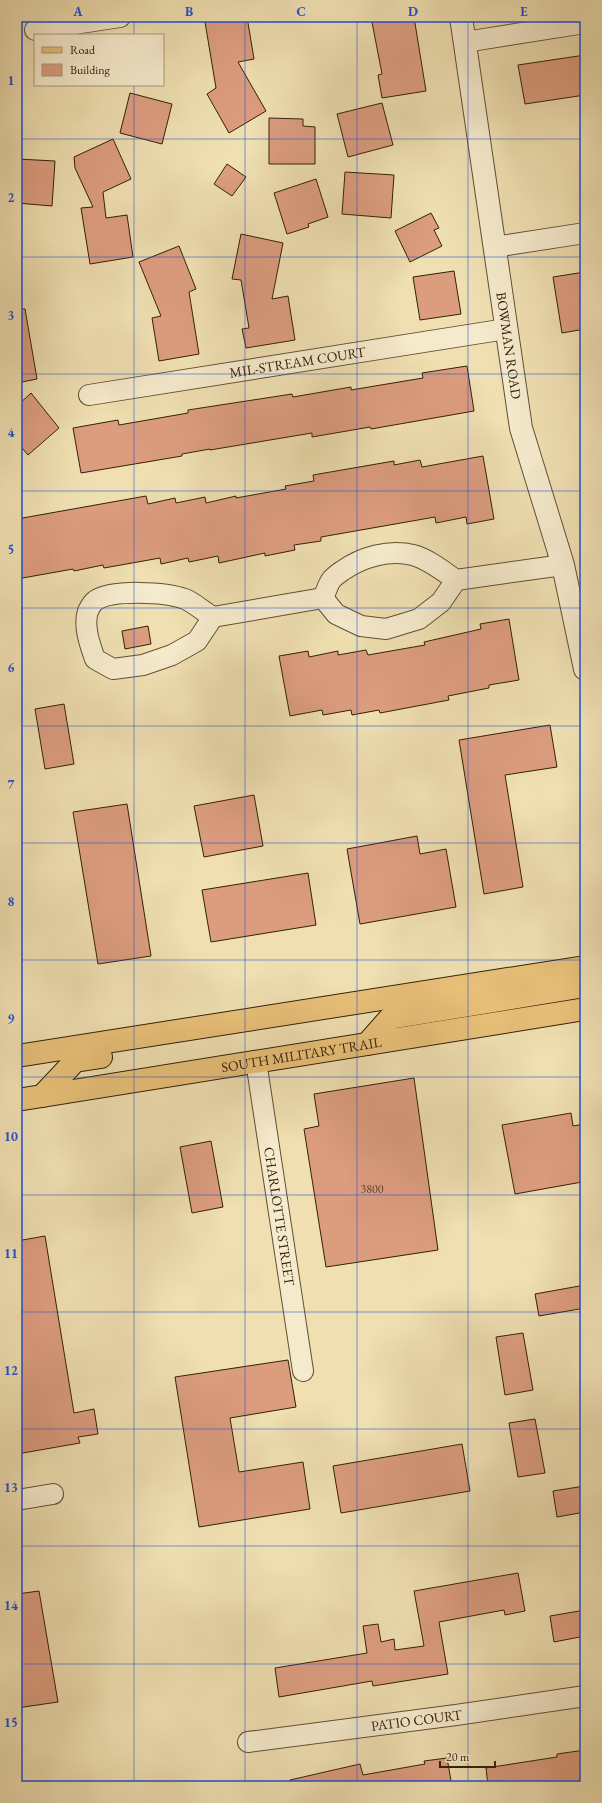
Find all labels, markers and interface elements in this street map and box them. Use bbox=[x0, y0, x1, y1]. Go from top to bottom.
text: A bbox=[72, 3, 83, 20]
text: B bbox=[185, 3, 193, 20]
text: C bbox=[296, 3, 306, 20]
text: D bbox=[408, 3, 418, 20]
text: E bbox=[520, 3, 528, 20]
legend bbox=[34, 34, 164, 86]
text: Road bbox=[70, 42, 96, 58]
text: Building bbox=[70, 62, 111, 78]
text: 1 bbox=[8, 72, 15, 89]
text: 2 bbox=[8, 189, 15, 206]
street label: BOWMAN ROAD bbox=[492, 291, 526, 401]
text: 3 bbox=[8, 307, 15, 324]
street label: MIL-STREAM COURT bbox=[228, 342, 367, 382]
text: 4 bbox=[8, 424, 15, 441]
text: 5 bbox=[8, 541, 14, 558]
text: 6 bbox=[8, 659, 15, 676]
text: 7 bbox=[8, 776, 15, 793]
text: 8 bbox=[8, 893, 15, 910]
text: 9 bbox=[8, 1010, 15, 1027]
street label: SOUTH MILITARY TRAIL bbox=[220, 1033, 383, 1076]
text: 10 bbox=[4, 1128, 18, 1145]
street label: CHARLOTTE STREET bbox=[260, 1146, 299, 1287]
house number: 3800 bbox=[360, 1181, 384, 1197]
text: 11 bbox=[4, 1245, 18, 1262]
text: 12 bbox=[4, 1362, 18, 1379]
text: 13 bbox=[4, 1479, 18, 1496]
text: 14 bbox=[4, 1597, 18, 1614]
street label: PATIO COURT bbox=[370, 1705, 464, 1735]
text: 15 bbox=[4, 1714, 18, 1731]
scale bar bbox=[440, 1743, 495, 1769]
text: 20 m bbox=[446, 1749, 470, 1765]

